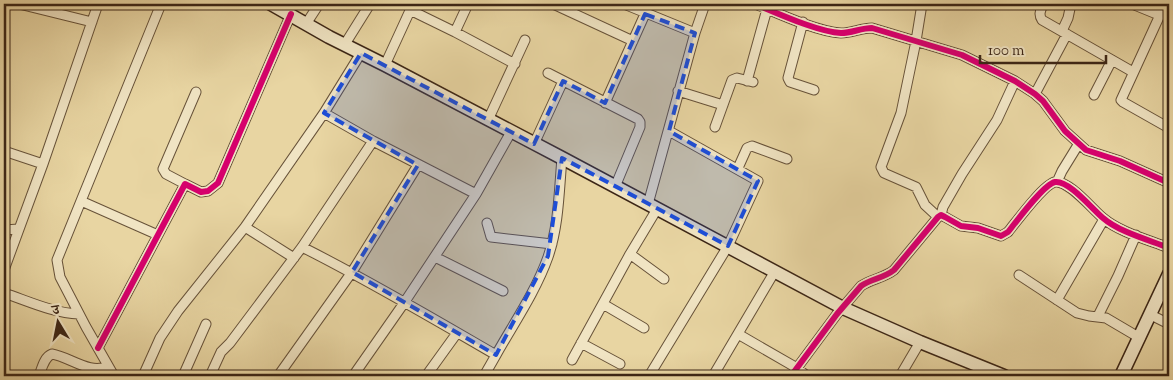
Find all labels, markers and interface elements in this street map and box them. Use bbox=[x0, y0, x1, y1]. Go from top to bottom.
scale bar bbox=[980, 32, 1107, 64]
text: 100 m bbox=[988, 41, 1025, 62]
north arrow bbox=[32, 298, 82, 348]
text: उ bbox=[50, 301, 62, 322]

